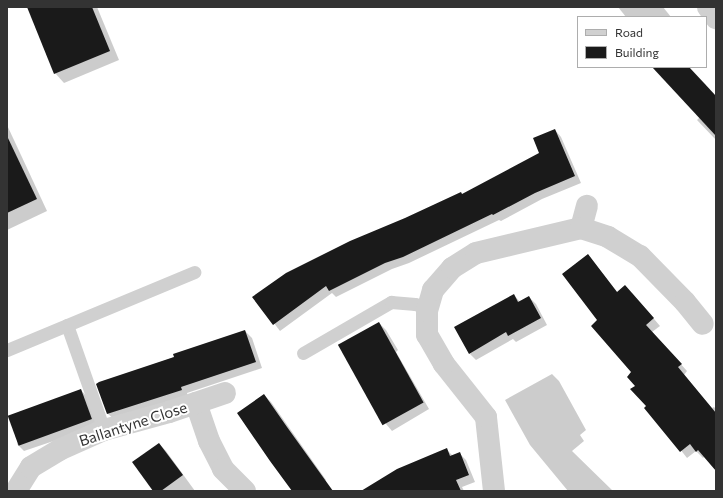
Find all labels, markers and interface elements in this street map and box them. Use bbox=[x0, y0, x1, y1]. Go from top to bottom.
legend bbox=[577, 16, 707, 68]
text: Road bbox=[615, 25, 643, 39]
text: Building bbox=[615, 45, 659, 59]
street label: Ballantyne Close bbox=[77, 398, 189, 450]

